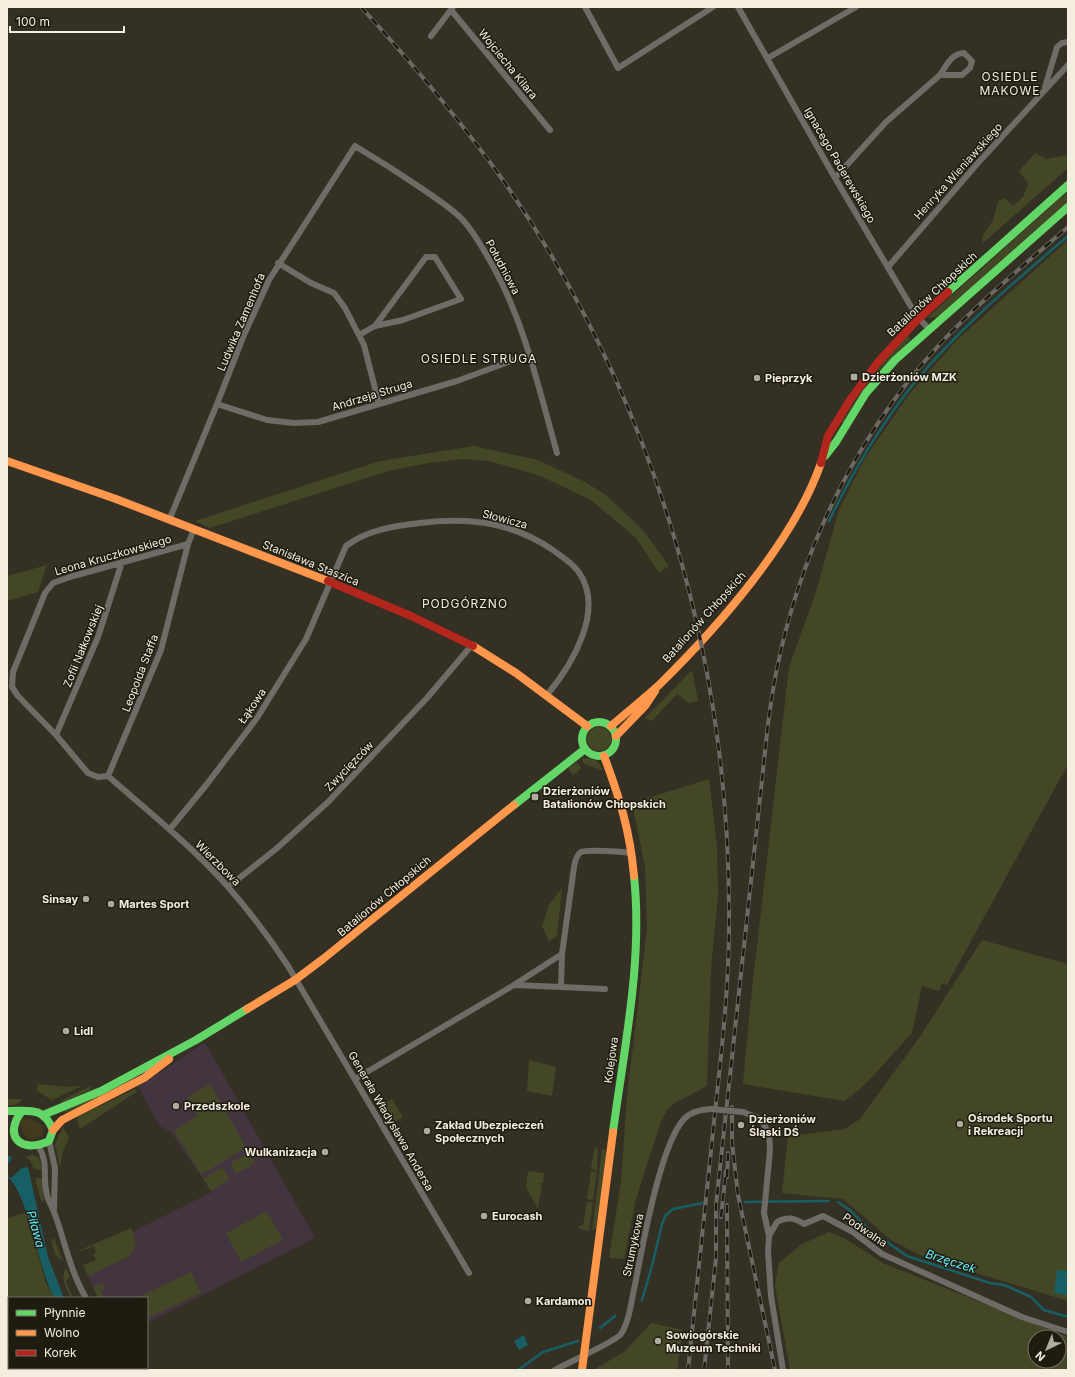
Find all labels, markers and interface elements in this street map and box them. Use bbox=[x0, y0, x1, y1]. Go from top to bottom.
scale bar bbox=[10, 8, 124, 34]
text: 100 m bbox=[16, 14, 50, 29]
street label: Wojciecha Kilara bbox=[475, 26, 541, 102]
district label: OSIEDLE MAKOWE bbox=[980, 69, 1041, 98]
street label: Ignacego Paderewskiego bbox=[801, 105, 879, 226]
street label: Henryka Wieniawskiego bbox=[911, 119, 1005, 222]
street label: Południowa bbox=[483, 237, 523, 297]
street label: Batalionów Chłopskich bbox=[884, 249, 980, 339]
street label: Ludwika Zamenhofa bbox=[214, 271, 268, 373]
district label: OSIEDLE STRUGA bbox=[421, 351, 537, 366]
place label: Dzierżoniów MZK bbox=[862, 370, 957, 384]
place label: Pieprzyk bbox=[765, 371, 813, 385]
marker: Dzierżoniów MZK bbox=[849, 372, 859, 382]
marker: Pieprzyk bbox=[752, 373, 762, 383]
street label: Andrzeja Struga bbox=[330, 376, 414, 414]
street label: Słowicza bbox=[481, 506, 529, 532]
street label: Leona Kruczkowskiego bbox=[53, 532, 173, 578]
street label: Stanisława Staszica bbox=[261, 537, 361, 589]
street label: Batalionów Chłopskich bbox=[659, 568, 749, 666]
district label: PODGÓRZNO bbox=[422, 596, 508, 611]
street label: Zofii Nałkowskiej bbox=[60, 603, 106, 689]
street label: Leopolda Staffa bbox=[119, 632, 161, 714]
street label: Łąkowa bbox=[235, 685, 269, 727]
street label: Zwycięzców bbox=[321, 738, 377, 794]
place label: Dzierżoniów Batalionów Chłopskich bbox=[543, 784, 666, 811]
marker: Dzierżoniów Batalionów Chłopskich bbox=[530, 792, 540, 802]
street label: Wierzbowa bbox=[192, 837, 244, 889]
street label: Batalionów Chłopskich bbox=[334, 853, 434, 939]
place label: Sinsay bbox=[42, 892, 78, 906]
marker: Sinsay bbox=[81, 894, 91, 904]
place label: Martes Sport bbox=[119, 897, 189, 911]
marker: Martes Sport bbox=[106, 899, 116, 909]
place label: Lidl bbox=[74, 1024, 93, 1038]
marker: Lidl bbox=[61, 1026, 71, 1036]
street label: Kolejowa bbox=[601, 1036, 621, 1084]
street label: Generała Władysława Andersa bbox=[345, 1049, 437, 1193]
place label: Przedszkole bbox=[184, 1099, 250, 1113]
marker: Przedszkole bbox=[171, 1101, 181, 1111]
place label: Ośrodek Sportu i Rekreacji bbox=[968, 1111, 1053, 1138]
place label: Dzierżoniów Śląski DŚ bbox=[749, 1112, 817, 1139]
place label: Zakład Ubezpieczeń Społecznych bbox=[435, 1118, 544, 1145]
marker: Ośrodek Sportu i Rekreacji bbox=[955, 1119, 965, 1129]
marker: Dzierżoniów Śląski DŚ bbox=[736, 1120, 746, 1130]
marker: Zakład Ubezpieczeń Społecznych bbox=[422, 1126, 432, 1136]
place label: Wulkanizacja bbox=[245, 1145, 317, 1159]
marker: Wulkanizacja bbox=[320, 1147, 330, 1157]
water label: Piława bbox=[24, 1209, 48, 1249]
place label: Eurocash bbox=[492, 1209, 543, 1223]
street label: Podwalna bbox=[840, 1210, 890, 1250]
marker: Eurocash bbox=[479, 1211, 489, 1221]
street label: Strumykowa bbox=[619, 1212, 647, 1278]
water label: Brzęczek bbox=[924, 1246, 979, 1276]
place label: Kardamon bbox=[536, 1294, 592, 1308]
marker: Kardamon bbox=[523, 1296, 533, 1306]
legend bbox=[8, 1297, 148, 1369]
text: Płynnie bbox=[44, 1305, 85, 1320]
text: Wolno bbox=[44, 1325, 80, 1340]
place label: Sowiogórskie Muzeum Techniki bbox=[666, 1328, 761, 1355]
north arrow bbox=[1027, 1329, 1067, 1369]
marker: Sowiogórskie Muzeum Techniki bbox=[653, 1336, 663, 1346]
text: Korek bbox=[44, 1345, 77, 1360]
text: N bbox=[1032, 1348, 1048, 1364]

